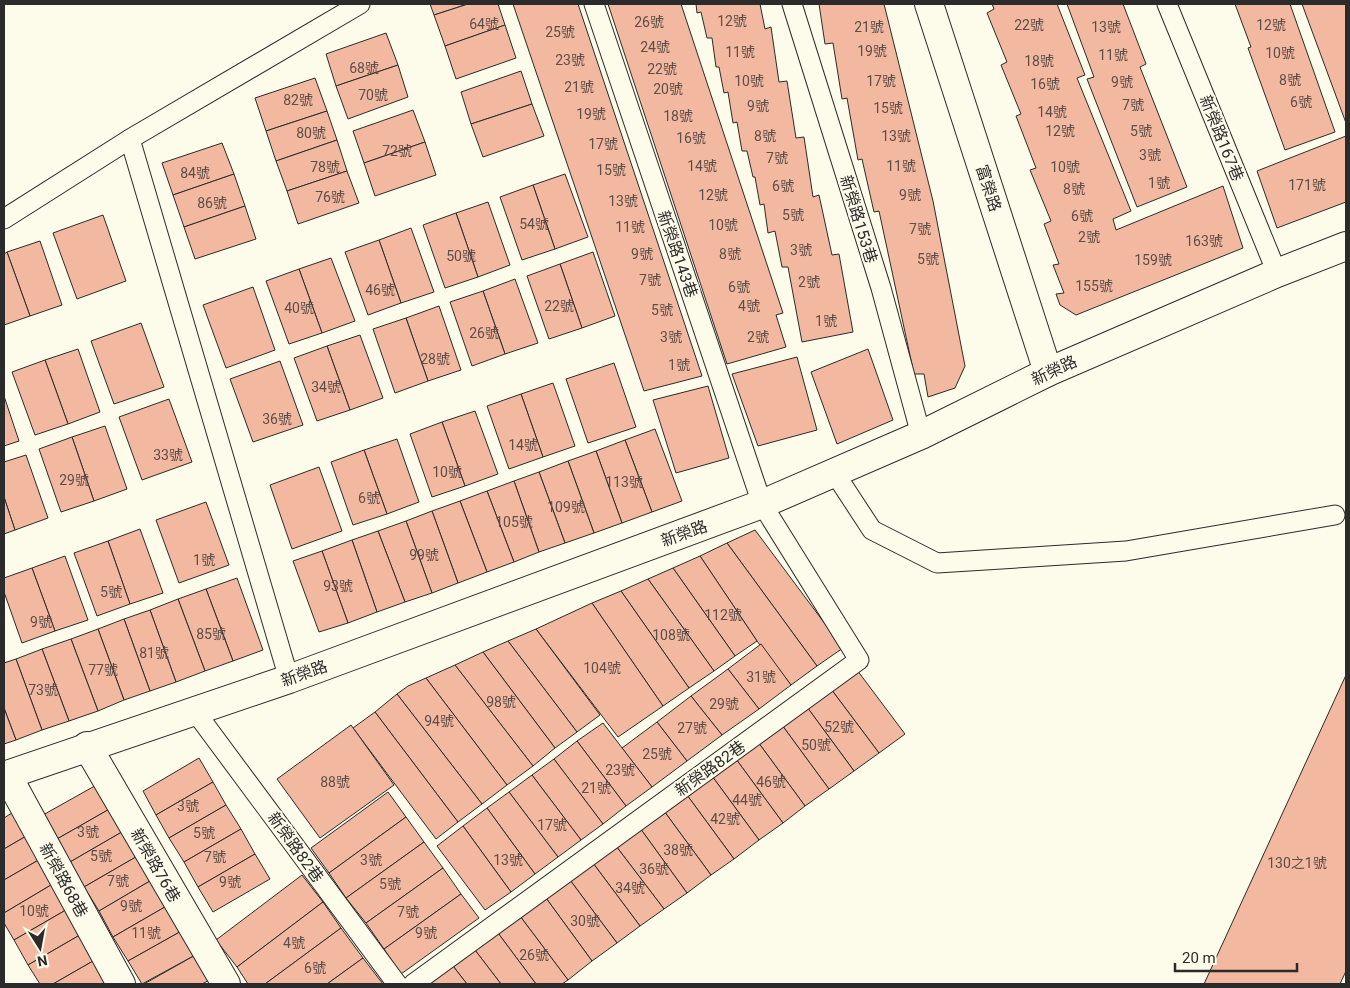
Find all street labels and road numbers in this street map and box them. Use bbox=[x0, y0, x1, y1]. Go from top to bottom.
street label: 新榮路167巷 bbox=[1196, 92, 1247, 184]
street label: 富榮路 bbox=[972, 162, 1005, 214]
street label: 新榮路153巷 bbox=[836, 173, 881, 265]
street label: 新榮路143巷 bbox=[654, 208, 701, 300]
street label: 新榮路 bbox=[1028, 352, 1080, 389]
street label: 新榮路 bbox=[658, 516, 710, 551]
street label: 新榮路 bbox=[278, 656, 330, 691]
street label: 新榮路82巷 bbox=[672, 737, 749, 800]
street label: 新榮路82巷 bbox=[264, 809, 327, 886]
street label: 新榮路76巷 bbox=[127, 825, 184, 906]
street label: 新榮路68巷 bbox=[35, 840, 92, 921]

